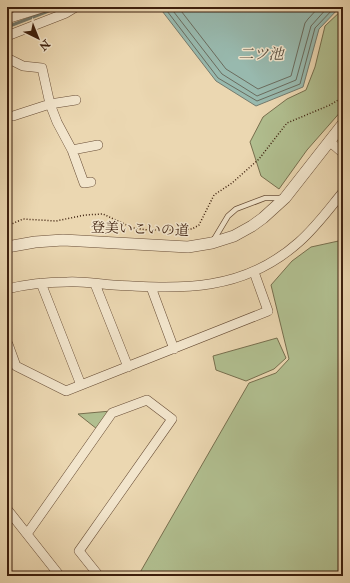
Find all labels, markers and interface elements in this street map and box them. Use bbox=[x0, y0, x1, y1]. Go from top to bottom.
north arrow bbox=[18, 18, 58, 58]
text: N bbox=[36, 36, 53, 54]
water label: 二ツ池 bbox=[238, 45, 285, 64]
street label: 登美いこいの道 bbox=[91, 219, 189, 239]

